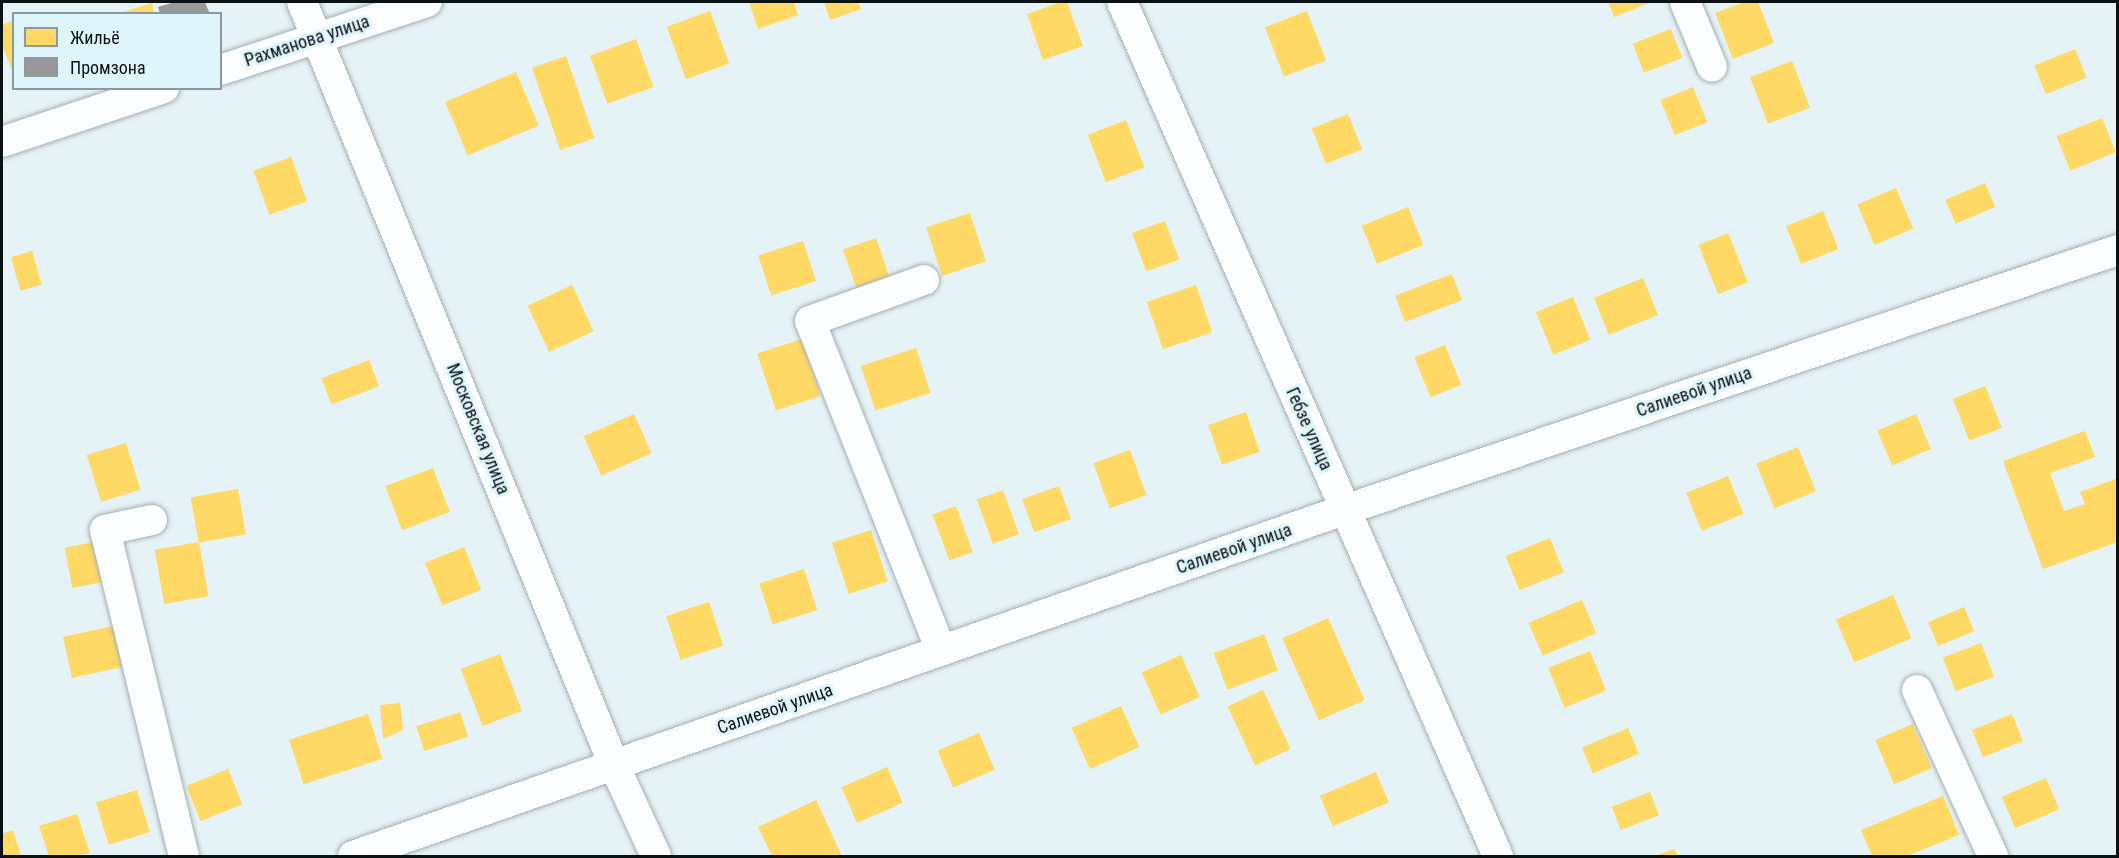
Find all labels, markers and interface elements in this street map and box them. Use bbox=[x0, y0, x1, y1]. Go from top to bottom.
street label: Рахманова улица bbox=[242, 11, 372, 71]
legend bbox=[12, 12, 222, 90]
text: Жильё bbox=[70, 27, 120, 48]
text: Промзона bbox=[70, 57, 146, 78]
street label: Московская улица bbox=[442, 360, 514, 498]
street label: Салиевой улица bbox=[1633, 362, 1755, 422]
street label: Гебзе улица bbox=[1281, 384, 1337, 474]
street label: Салиевой улица bbox=[1173, 519, 1295, 579]
street label: Салиевой улица bbox=[714, 679, 836, 739]

